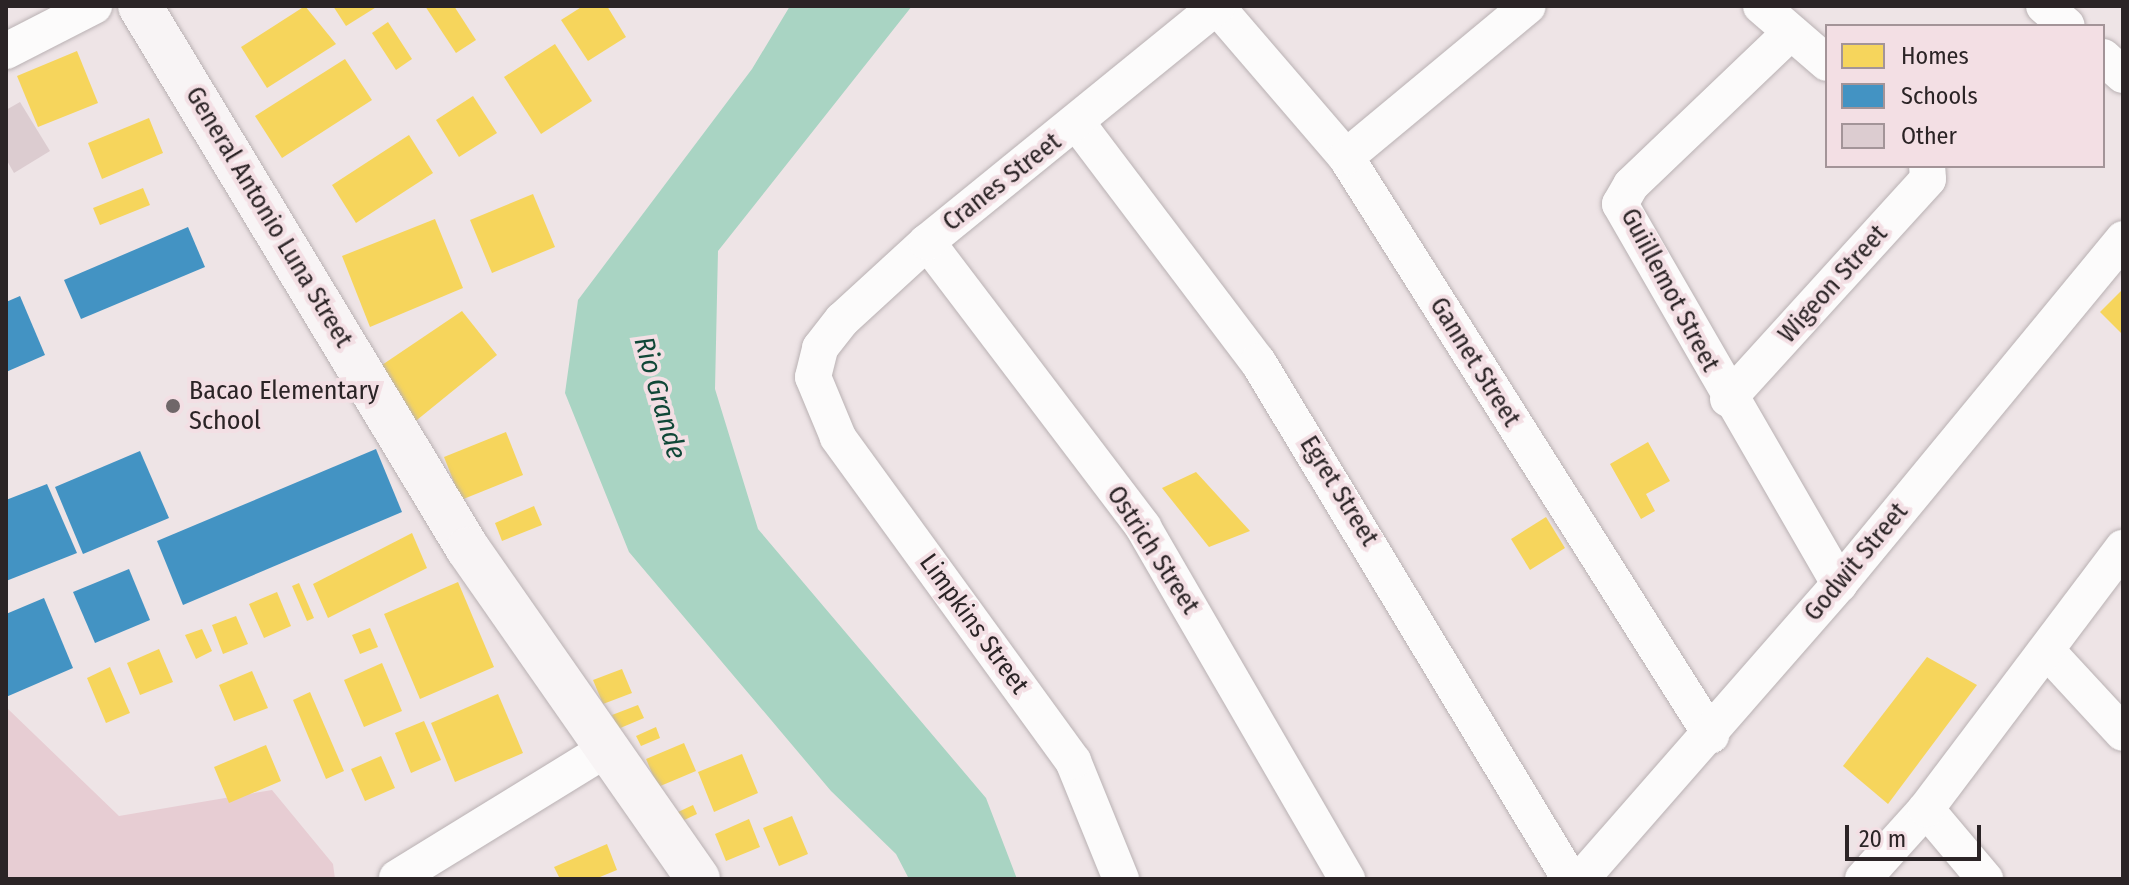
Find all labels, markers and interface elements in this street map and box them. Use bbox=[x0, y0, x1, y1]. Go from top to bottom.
legend bbox=[1825, 24, 2105, 168]
text: Homes bbox=[1901, 42, 1969, 70]
street label: General Antonio Luna Street bbox=[179, 81, 359, 353]
text: Schools bbox=[1901, 82, 1978, 110]
text: Other bbox=[1901, 122, 1957, 150]
street label: Cranes Street bbox=[937, 126, 1067, 238]
street label: Guiillemot Street bbox=[1614, 203, 1726, 377]
street label: Wigeon Street bbox=[1772, 219, 1894, 349]
street label: Gannet Street bbox=[1423, 292, 1527, 432]
water label: Rio Grande bbox=[627, 333, 693, 463]
place label: Bacao Elementary School bbox=[189, 375, 379, 436]
marker: Bacao Elementary School bbox=[164, 397, 182, 415]
street label: Egret Street bbox=[1293, 430, 1385, 552]
street label: Ostrich Street bbox=[1100, 480, 1206, 620]
street label: Godwit Street bbox=[1798, 497, 1914, 627]
street label: Limpkins Street bbox=[913, 548, 1035, 700]
scale bar bbox=[1849, 809, 1985, 859]
text: 20 m bbox=[1859, 825, 1906, 853]

